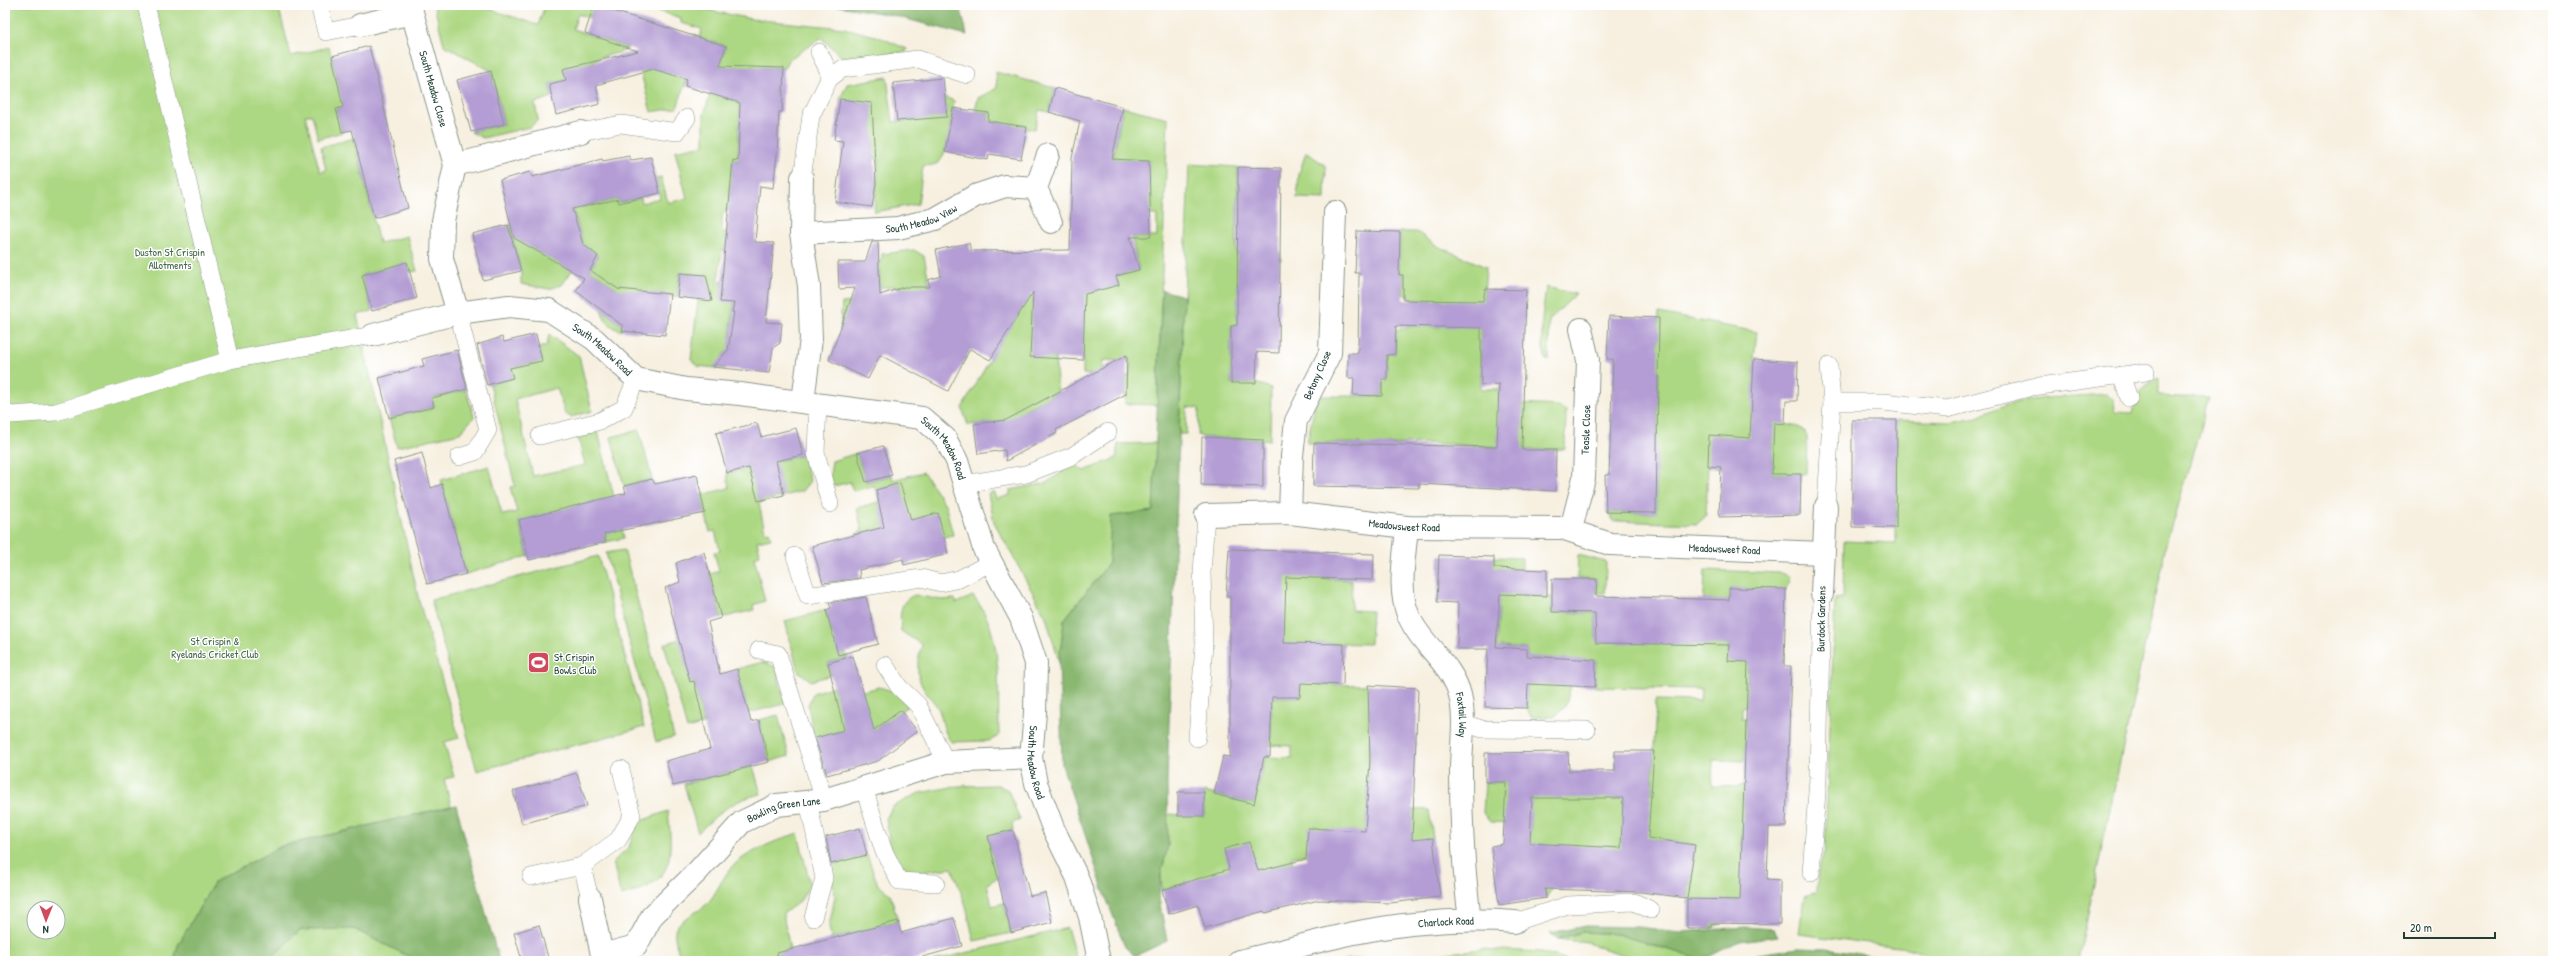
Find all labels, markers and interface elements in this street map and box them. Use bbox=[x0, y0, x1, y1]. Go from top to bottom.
street label: South Meadow Close bbox=[416, 49, 451, 129]
street label: South Meadow View bbox=[885, 201, 959, 236]
park label: Duston St Crispin Allotments bbox=[135, 245, 205, 272]
street label: South Meadow Road bbox=[570, 320, 636, 379]
street label: Betony Close bbox=[1300, 348, 1334, 402]
street label: Teasle Close bbox=[1578, 404, 1594, 455]
street label: South Meadow Road bbox=[918, 413, 969, 482]
street label: Meadowsweet Road bbox=[1368, 515, 1441, 534]
street label: Meadowsweet Road bbox=[1688, 540, 1761, 557]
street label: Burdock Gardens bbox=[1813, 586, 1829, 652]
park label: St Crispin & Ryelands Cricket Club bbox=[171, 634, 259, 661]
sports icon: St Crispin Bowls Club bbox=[525, 650, 551, 676]
place label: St Crispin Bowls Club bbox=[554, 650, 597, 677]
street label: Foxtail Way bbox=[1452, 690, 1470, 738]
street label: South Meadow Road bbox=[1024, 725, 1049, 802]
street label: Bowling Green Lane bbox=[744, 793, 822, 826]
north arrow bbox=[26, 900, 66, 940]
street label: Charlock Road bbox=[1417, 914, 1475, 931]
scale bar bbox=[2404, 914, 2495, 940]
text: 20 m bbox=[2410, 919, 2432, 936]
text: N bbox=[43, 923, 49, 937]

